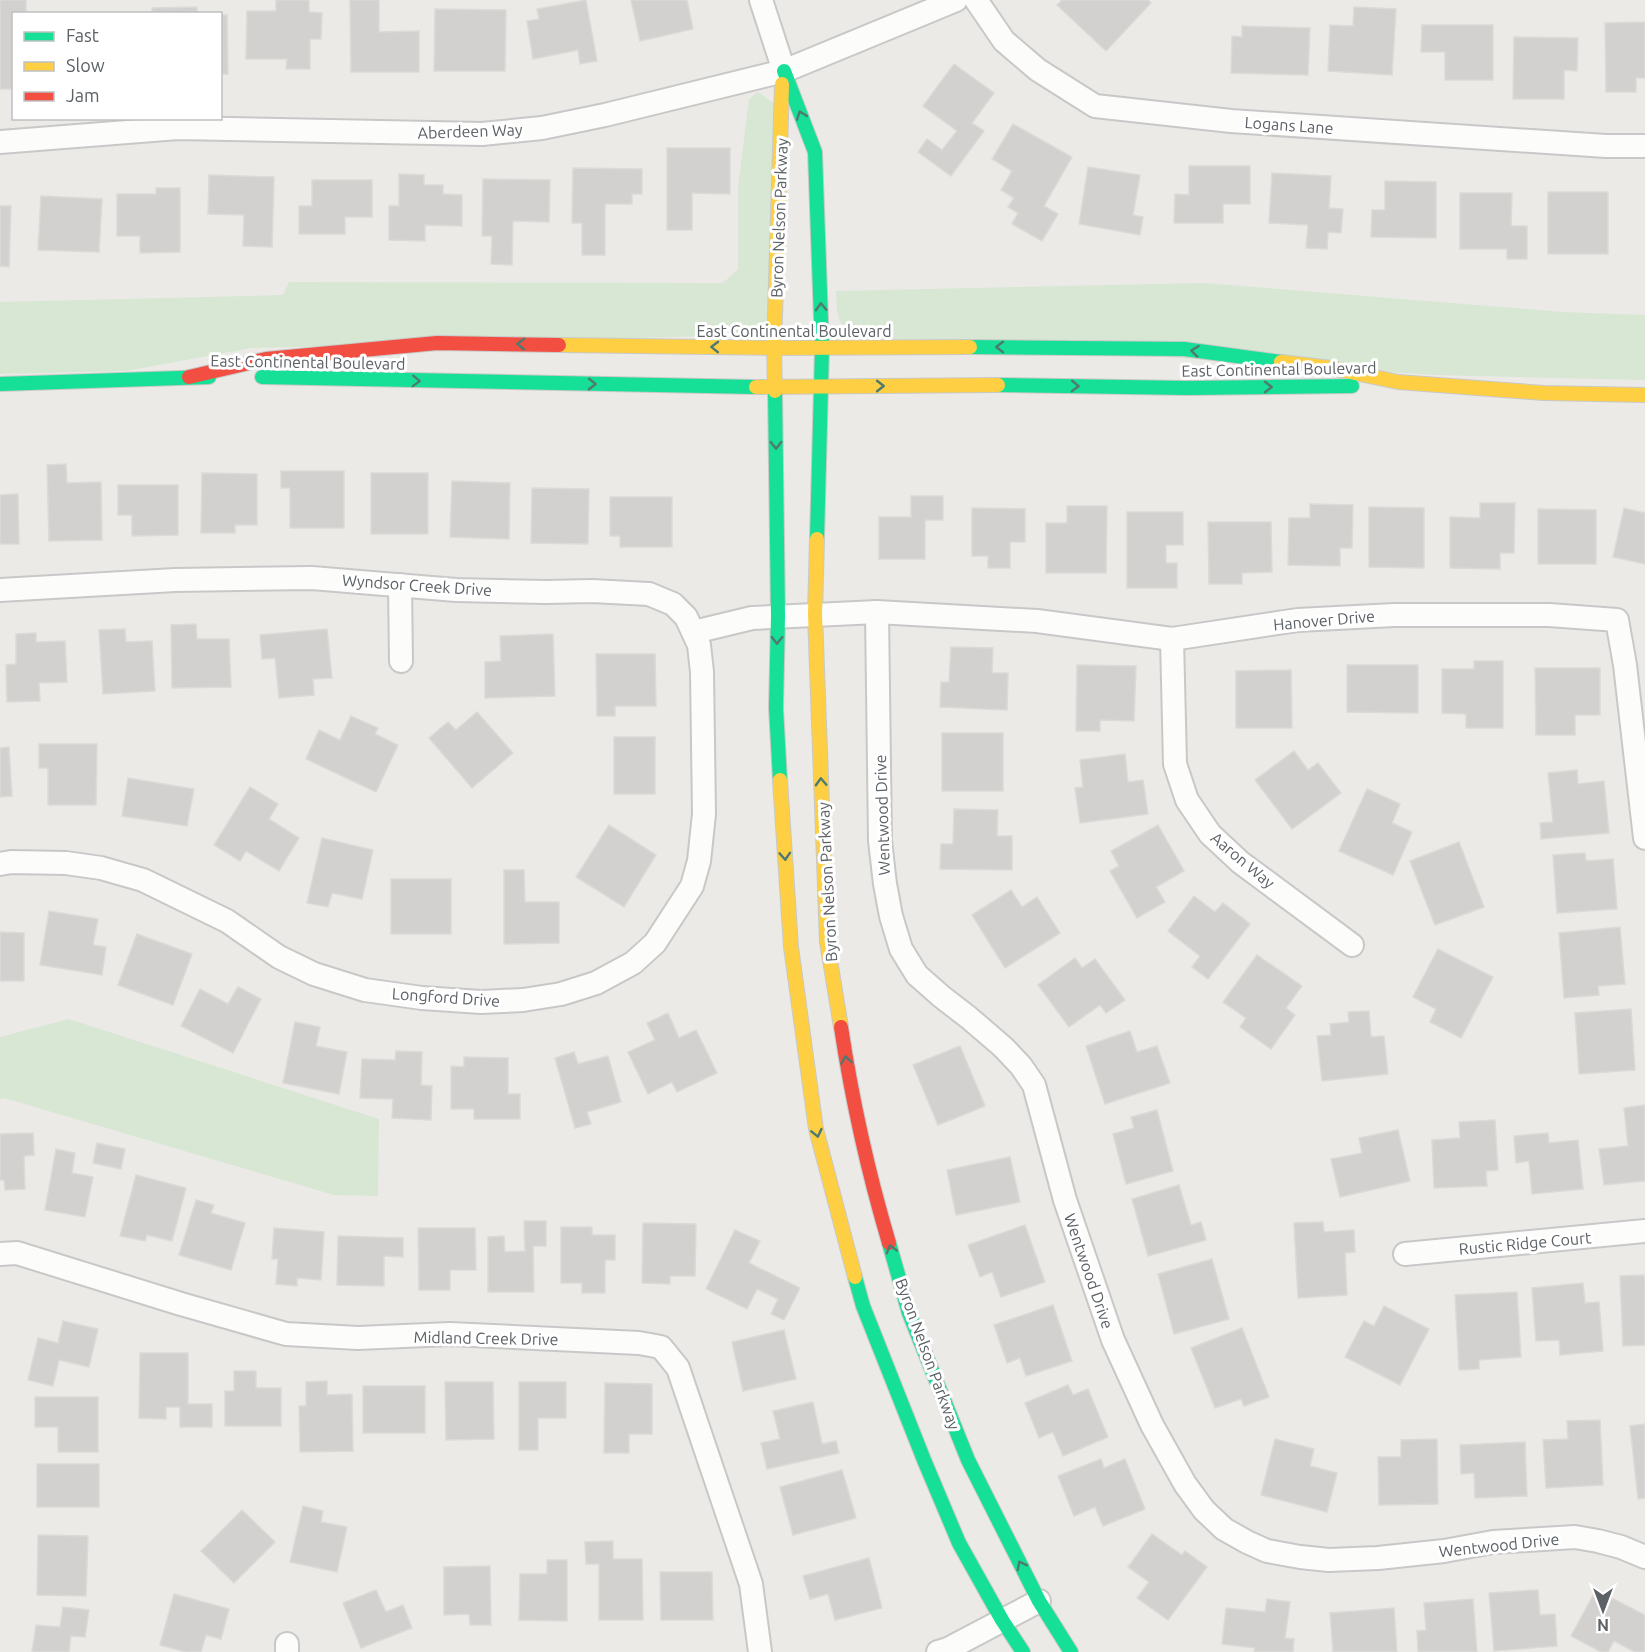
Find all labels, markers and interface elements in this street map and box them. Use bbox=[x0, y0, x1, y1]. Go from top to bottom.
legend bbox=[12, 12, 222, 120]
text: Fast bbox=[66, 25, 99, 45]
text: Slow bbox=[66, 55, 105, 75]
text: Jam bbox=[66, 85, 100, 105]
one-way arrow bbox=[796, 110, 808, 121]
street label: Logans Lane bbox=[1244, 113, 1334, 137]
street label: Aberdeen Way bbox=[417, 120, 523, 142]
street label: Byron Nelson Parkway bbox=[767, 138, 791, 298]
one-way arrow bbox=[814, 303, 827, 312]
street label: East Continental Boulevard bbox=[696, 322, 892, 340]
one-way arrow bbox=[516, 338, 525, 351]
one-way arrow bbox=[711, 341, 720, 354]
one-way arrow bbox=[996, 341, 1005, 353]
one-way arrow bbox=[1191, 345, 1200, 357]
street label: East Continental Boulevard bbox=[210, 351, 406, 373]
street label: East Continental Boulevard bbox=[1181, 358, 1377, 380]
one-way arrow bbox=[411, 374, 420, 387]
one-way arrow bbox=[587, 378, 596, 390]
one-way arrow bbox=[876, 380, 885, 392]
one-way arrow bbox=[1071, 380, 1080, 392]
one-way arrow bbox=[1263, 381, 1272, 394]
one-way arrow bbox=[769, 441, 782, 450]
street label: Wyndsor Creek Drive bbox=[341, 571, 493, 599]
street label: Hanover Drive bbox=[1272, 607, 1376, 633]
one-way arrow bbox=[771, 636, 783, 645]
street label: Wentwood Drive bbox=[871, 754, 893, 876]
one-way arrow bbox=[815, 778, 828, 787]
street label: Byron Nelson Parkway bbox=[814, 801, 840, 962]
street label: Aaron Way bbox=[1208, 828, 1279, 892]
one-way arrow bbox=[779, 851, 792, 860]
street label: Longford Drive bbox=[391, 984, 501, 1010]
one-way arrow bbox=[840, 1055, 852, 1064]
one-way arrow bbox=[810, 1128, 823, 1138]
street label: Wentwood Drive bbox=[1061, 1211, 1117, 1331]
street label: Rustic Ridge Court bbox=[1458, 1228, 1593, 1258]
one-way arrow bbox=[886, 1244, 898, 1255]
street label: Byron Nelson Parkway bbox=[892, 1276, 964, 1432]
street label: Midland Creek Drive bbox=[413, 1328, 559, 1348]
street label: Wentwood Drive bbox=[1438, 1530, 1560, 1560]
one-way arrow bbox=[1016, 1560, 1028, 1571]
north arrow bbox=[1573, 1580, 1633, 1640]
text: N bbox=[1597, 1616, 1609, 1634]

